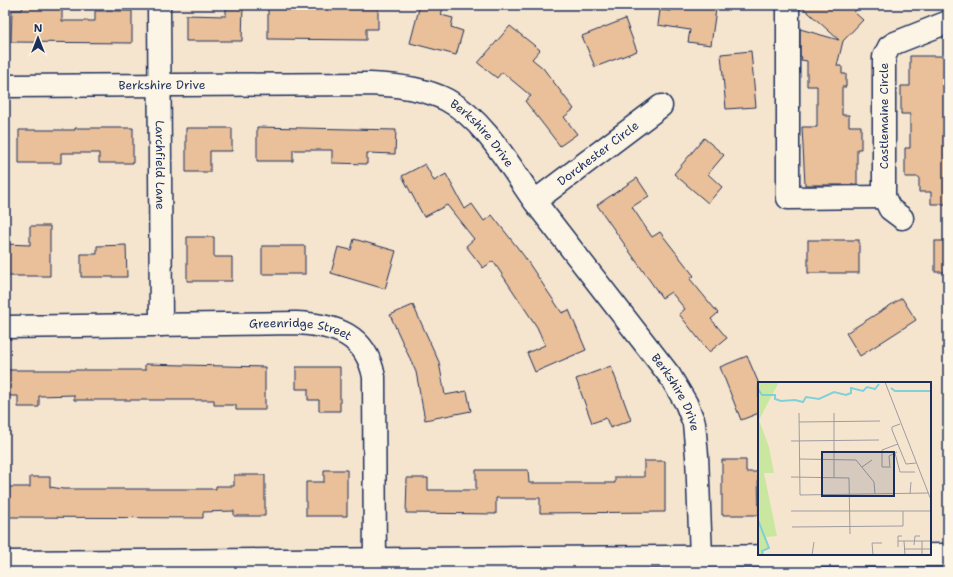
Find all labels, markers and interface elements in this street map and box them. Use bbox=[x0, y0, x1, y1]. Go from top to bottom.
north arrow bbox=[18, 18, 58, 58]
text: N bbox=[34, 21, 43, 36]
street label: Castlemaine Circle bbox=[876, 63, 892, 169]
street label: Berkshire Drive bbox=[118, 77, 206, 93]
street label: Berkshire Drive bbox=[447, 96, 517, 171]
street label: Dorchester Circle bbox=[554, 117, 642, 189]
street label: Larchfield Lane bbox=[152, 120, 168, 210]
street label: Greenridge Street bbox=[249, 315, 355, 344]
street label: Berkshire Drive bbox=[648, 350, 703, 432]
inset map bbox=[758, 382, 931, 555]

